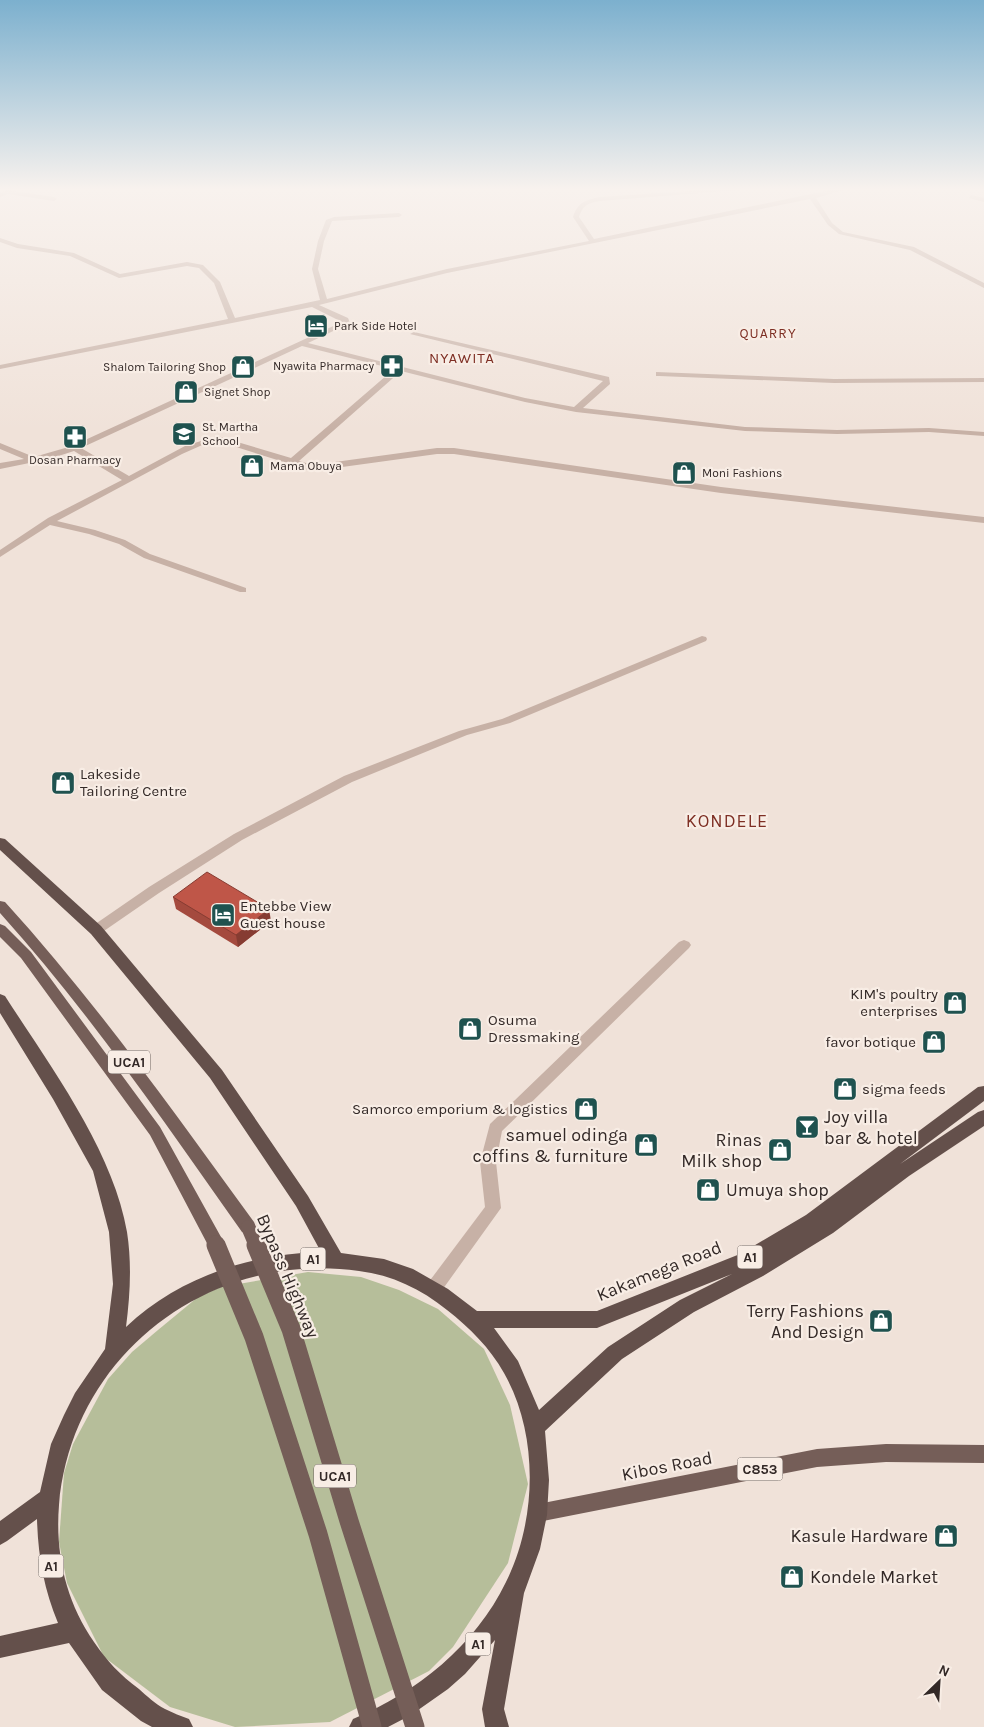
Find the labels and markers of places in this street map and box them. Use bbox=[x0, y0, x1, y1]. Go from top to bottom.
hotel icon: Park Side Hotel bbox=[303, 313, 329, 339]
place label: Park Side Hotel bbox=[334, 319, 417, 333]
pharmacy icon: Nyawita Pharmacy bbox=[379, 353, 405, 379]
shop icon: Shalom Tailoring Shop bbox=[230, 354, 256, 380]
place label: Nyawita Pharmacy bbox=[273, 359, 374, 373]
place label: Shalom Tailoring Shop bbox=[103, 360, 226, 374]
shop icon: Signet Shop bbox=[173, 379, 199, 405]
place label: Signet Shop bbox=[204, 385, 270, 399]
place label: St. Martha School bbox=[202, 420, 258, 448]
school or university icon: St. Martha School bbox=[171, 421, 197, 447]
pharmacy icon: Dosan Pharmacy bbox=[62, 424, 88, 450]
place label: Dosan Pharmacy bbox=[29, 453, 121, 467]
shop icon: Mama Obuya bbox=[239, 453, 265, 479]
place label: Mama Obuya bbox=[270, 459, 342, 473]
shop icon: Moni Fashions bbox=[671, 460, 697, 486]
place label: Moni Fashions bbox=[702, 466, 782, 480]
place label: Lakeside Tailoring Centre bbox=[80, 765, 187, 800]
shop icon: Lakeside Tailoring Centre bbox=[50, 770, 76, 796]
place label: Entebbe View Guest house bbox=[240, 897, 331, 932]
hotel icon: Entebbe View Guest house bbox=[210, 902, 236, 928]
place label: KIM's poultry enterprises bbox=[850, 985, 938, 1020]
shop icon: KIM's poultry enterprises bbox=[942, 990, 968, 1016]
place label: Osuma Dressmaking bbox=[488, 1011, 580, 1046]
shop icon: Osuma Dressmaking bbox=[457, 1016, 483, 1042]
shop icon: favor botique bbox=[921, 1029, 947, 1055]
place label: favor botique bbox=[825, 1033, 916, 1051]
shop icon: sigma feeds bbox=[832, 1076, 858, 1102]
place label: sigma feeds bbox=[862, 1080, 946, 1098]
shop icon: Samorco emporium & logistics bbox=[573, 1096, 599, 1122]
place label: Samorco emporium & logistics bbox=[352, 1100, 568, 1118]
place label: Joy villa bar & hotel bbox=[824, 1106, 918, 1149]
bar icon: Joy villa bar & hotel bbox=[794, 1114, 820, 1140]
place label: samuel odinga coffins & furniture bbox=[473, 1124, 628, 1167]
place label: Rinas Milk shop bbox=[681, 1129, 762, 1172]
shop icon: samuel odinga coffins & furniture bbox=[633, 1132, 659, 1158]
shop icon: Rinas Milk shop bbox=[767, 1137, 793, 1163]
shop icon: Umuya shop bbox=[695, 1177, 721, 1203]
place label: Umuya shop bbox=[726, 1179, 829, 1201]
place label: Terry Fashions And Design bbox=[747, 1300, 864, 1343]
shop icon: Terry Fashions And Design bbox=[868, 1308, 894, 1334]
shop icon: Kasule Hardware bbox=[933, 1523, 959, 1549]
place label: Kasule Hardware bbox=[790, 1525, 928, 1547]
shop icon: Kondele Market bbox=[779, 1564, 805, 1590]
place label: Kondele Market bbox=[810, 1566, 938, 1588]

